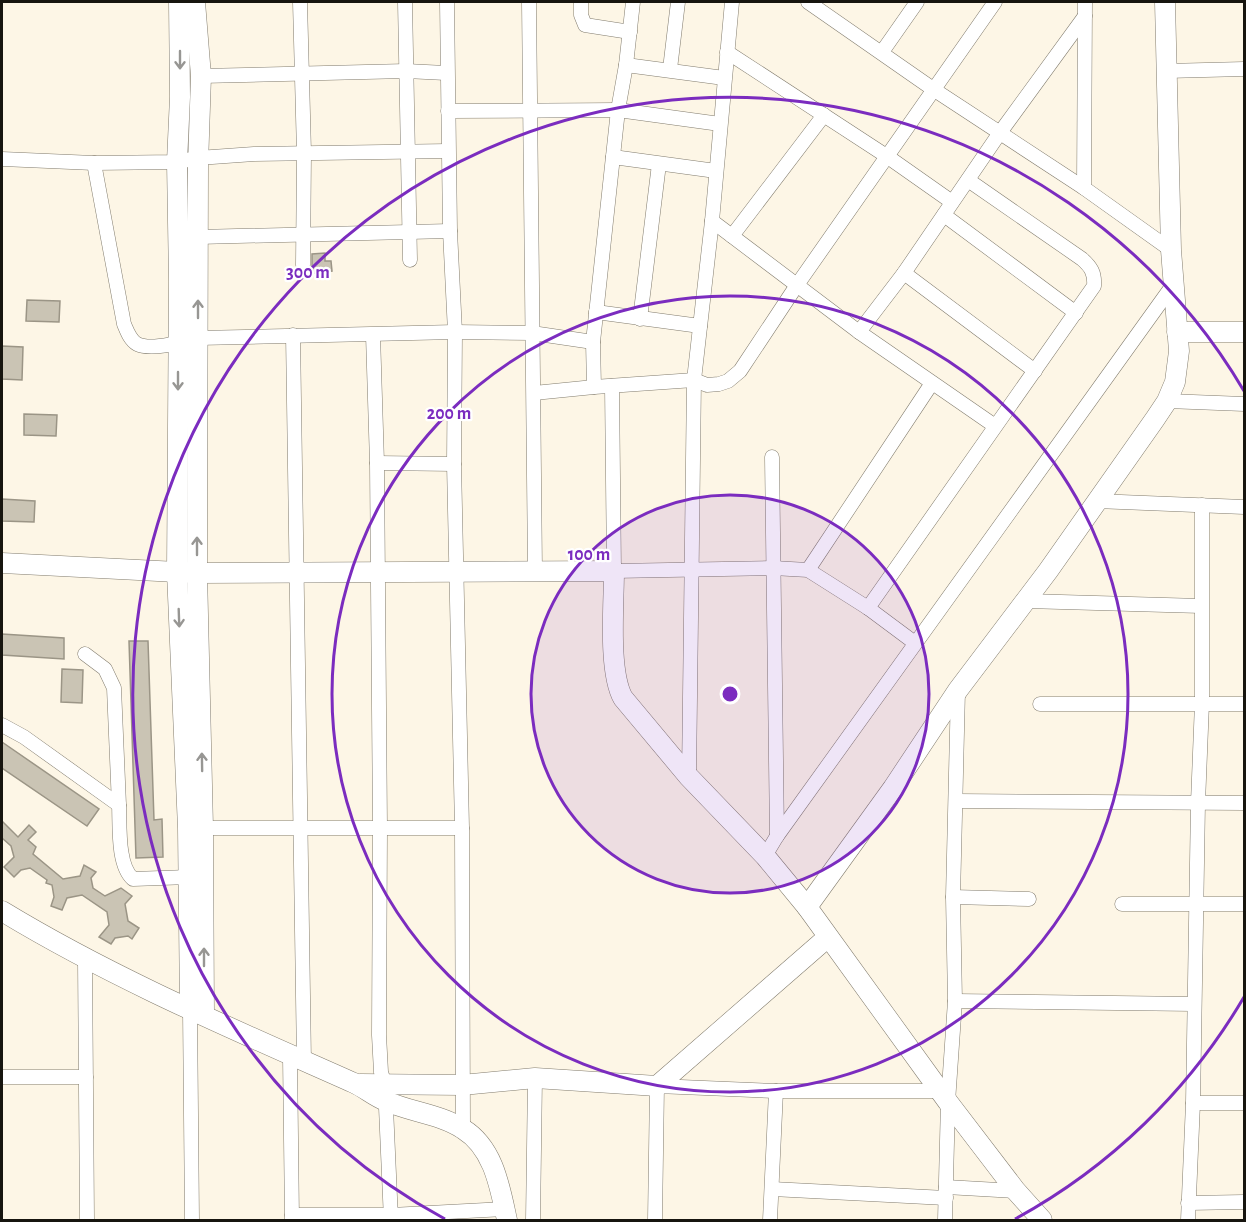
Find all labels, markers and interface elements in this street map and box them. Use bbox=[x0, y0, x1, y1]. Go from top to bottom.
one-way arrow bbox=[174, 49, 186, 69]
text: 300 m bbox=[286, 264, 330, 282]
one-way arrow bbox=[192, 299, 204, 319]
one-way arrow bbox=[172, 370, 184, 390]
text: 200 m bbox=[427, 405, 471, 423]
one-way arrow bbox=[191, 536, 203, 556]
text: 100 m bbox=[568, 546, 610, 564]
one-way arrow bbox=[173, 607, 185, 627]
centre of rings bbox=[720, 684, 740, 704]
one-way arrow bbox=[196, 752, 208, 772]
one-way arrow bbox=[198, 947, 210, 967]

